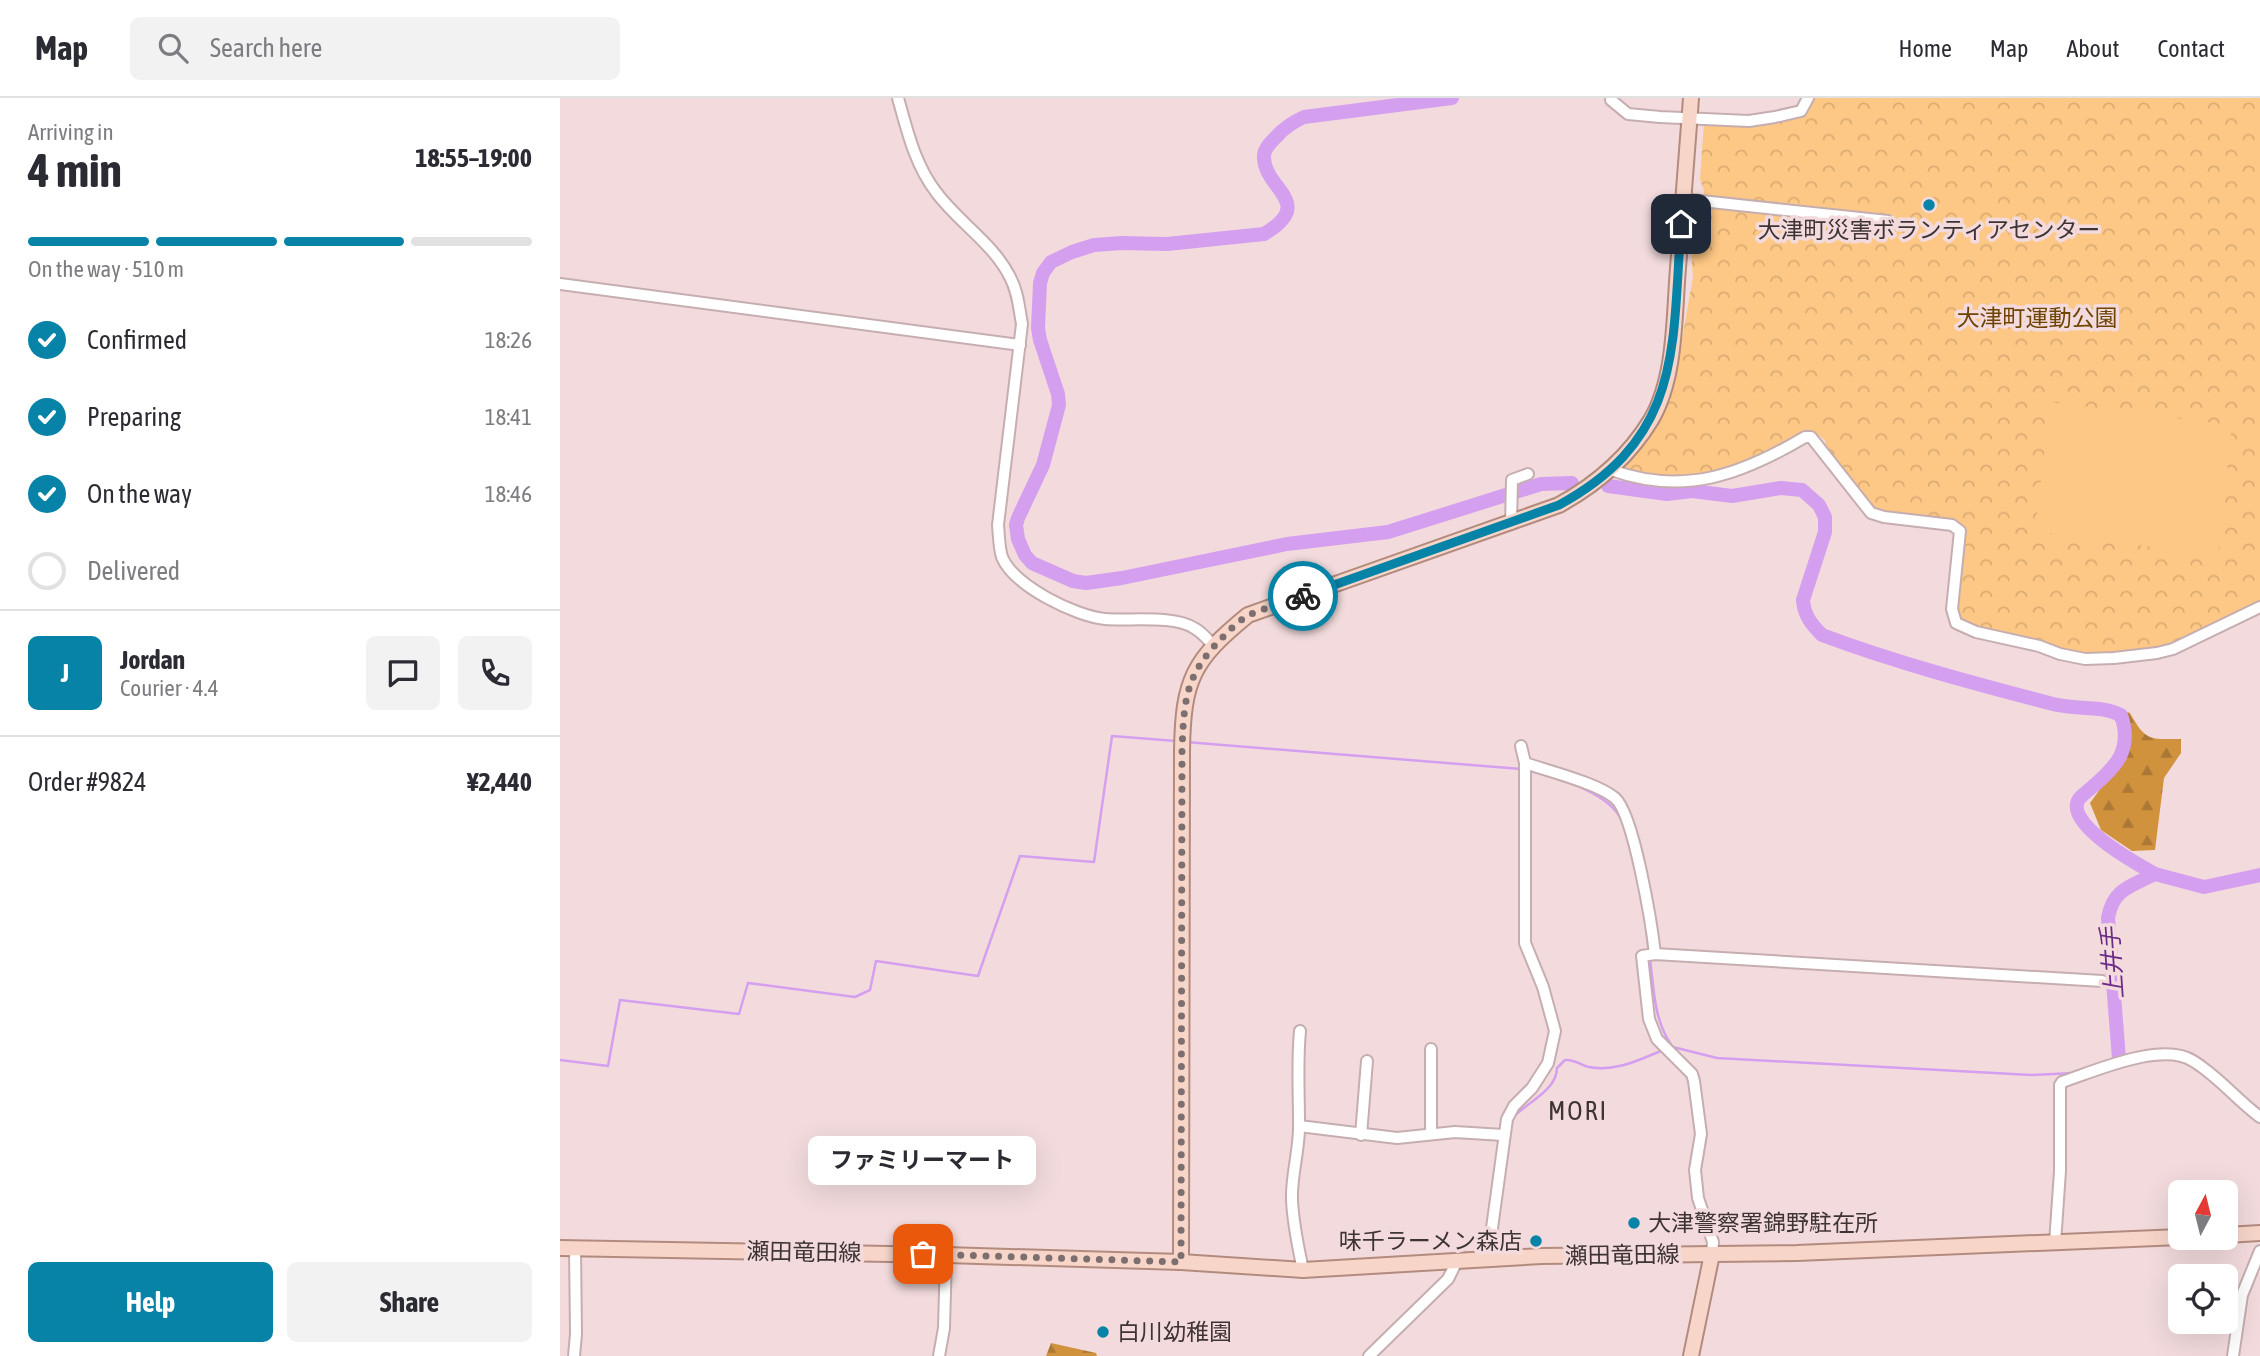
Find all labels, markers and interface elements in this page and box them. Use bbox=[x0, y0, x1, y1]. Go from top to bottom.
search box bbox=[130, 17, 620, 80]
text: Map bbox=[35, 29, 88, 67]
icon: search bbox=[154, 29, 192, 67]
text: Search here bbox=[210, 33, 322, 63]
text: Home bbox=[1898, 35, 1952, 62]
text: Map bbox=[1990, 35, 2028, 62]
text: About bbox=[2066, 35, 2119, 62]
text: Contact bbox=[2157, 35, 2225, 62]
text: Arriving in bbox=[28, 119, 114, 145]
text: 18:55–19:00 bbox=[415, 143, 532, 173]
text: 4 min bbox=[28, 144, 122, 197]
pin bbox=[1651, 194, 1711, 254]
marker: 大津町災害ボランティアセンター bbox=[1921, 197, 1937, 213]
icon: home bbox=[1662, 205, 1700, 243]
place label: 大津町災害ボランティアセンター bbox=[1757, 217, 2101, 243]
text: On the way · 510 m bbox=[28, 256, 184, 282]
park label: 大津町運動公園 bbox=[1957, 305, 2118, 331]
icon: check bbox=[28, 321, 66, 359]
text: Confirmed bbox=[87, 325, 187, 355]
text: 18:26 bbox=[485, 327, 532, 353]
icon: check bbox=[28, 398, 66, 436]
text: Preparing bbox=[87, 402, 181, 432]
text: 18:41 bbox=[485, 404, 532, 430]
icon: check bbox=[28, 475, 66, 513]
text: On the way bbox=[87, 479, 192, 509]
text: 18:46 bbox=[485, 481, 532, 507]
text: Delivered bbox=[87, 556, 180, 586]
courier bbox=[1268, 561, 1338, 631]
icon: bike bbox=[1284, 577, 1322, 615]
button: chat bbox=[366, 636, 440, 710]
button: phone bbox=[458, 636, 532, 710]
text: Jordan bbox=[120, 645, 185, 675]
text: J bbox=[61, 658, 69, 688]
text: Courier · 4.4 bbox=[120, 675, 219, 701]
text: Order #9824 bbox=[28, 767, 147, 797]
text: ¥2,440 bbox=[467, 767, 532, 797]
water label: 上井手 bbox=[2096, 924, 2128, 1000]
district label: MORI bbox=[1548, 1096, 1608, 1126]
callout: ファミリーマート bbox=[809, 1135, 1037, 1184]
text: ファミリーマート bbox=[830, 1147, 1014, 1173]
north arrow bbox=[2168, 1180, 2238, 1250]
map controls bbox=[2168, 1180, 2238, 1334]
place label: 大津警察署錦野駐在所 bbox=[1648, 1210, 1878, 1236]
marker: 大津警察署錦野駐在所 bbox=[1626, 1215, 1642, 1231]
pin bbox=[893, 1224, 953, 1284]
place label: 味千ラーメン森店 bbox=[1339, 1228, 1522, 1254]
marker: 味千ラーメン森店 bbox=[1528, 1233, 1544, 1249]
icon: bag bbox=[904, 1235, 942, 1273]
street label: 瀬田竜田線 bbox=[746, 1238, 862, 1266]
street label: 瀬田竜田線 bbox=[1564, 1241, 1680, 1269]
button: Help bbox=[28, 1262, 273, 1342]
button: Share bbox=[287, 1262, 532, 1342]
button: locate bbox=[2168, 1264, 2238, 1334]
place label: 白川幼稚園 bbox=[1117, 1319, 1232, 1345]
marker: 白川幼稚園 bbox=[1095, 1324, 1111, 1340]

